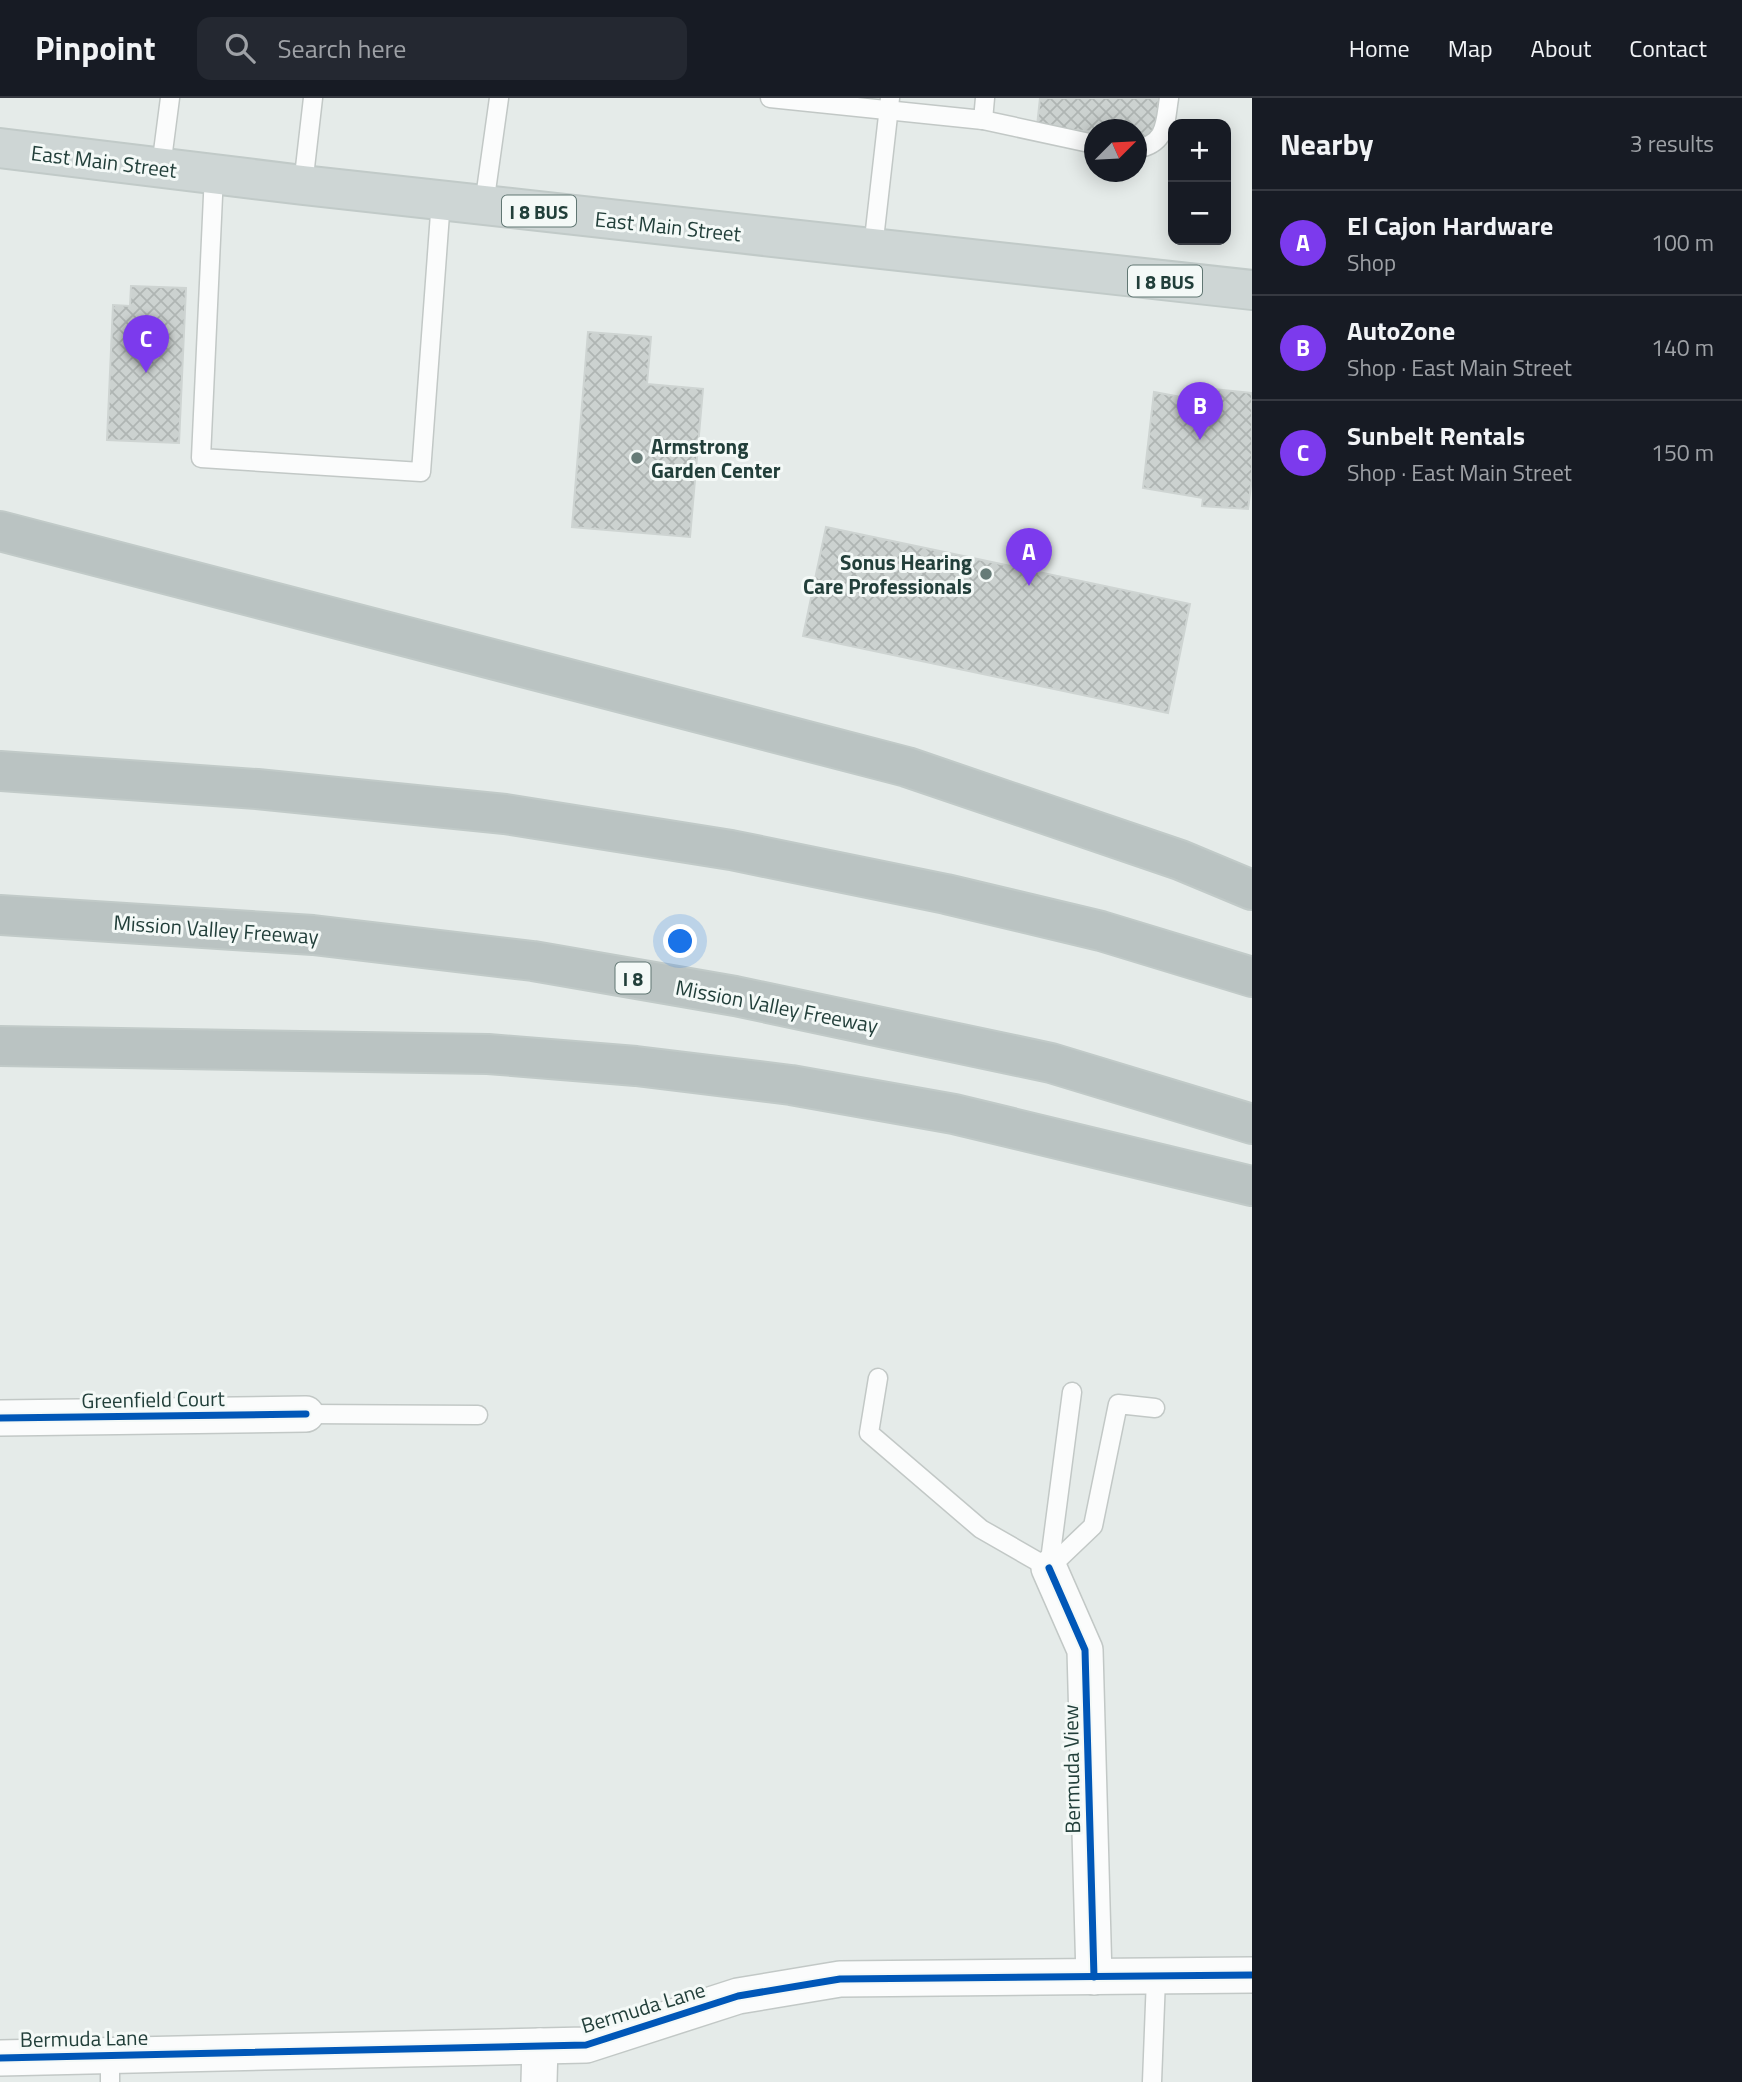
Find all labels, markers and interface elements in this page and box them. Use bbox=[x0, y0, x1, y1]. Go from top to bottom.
search box bbox=[197, 17, 687, 80]
text: Pinpoint bbox=[35, 23, 155, 73]
icon: search bbox=[221, 29, 259, 67]
text: Search here bbox=[277, 29, 406, 68]
text: Home bbox=[1349, 30, 1410, 66]
text: Map bbox=[1448, 30, 1493, 66]
text: About bbox=[1531, 30, 1591, 66]
text: Contact bbox=[1629, 30, 1707, 66]
north arrow bbox=[1084, 119, 1147, 182]
map controls bbox=[1168, 119, 1231, 245]
button: + bbox=[1168, 119, 1231, 182]
text: Nearby bbox=[1280, 121, 1373, 167]
text: 3 results bbox=[1630, 126, 1714, 161]
street label: East Main Street bbox=[29, 136, 179, 186]
button: − bbox=[1168, 182, 1231, 245]
road number: I 8 BUS bbox=[502, 195, 576, 226]
street label: East Main Street bbox=[593, 202, 743, 250]
text: El Cajon Hardware bbox=[1347, 206, 1553, 245]
text: A bbox=[1296, 225, 1310, 260]
text: 100 m bbox=[1651, 225, 1714, 260]
text: Shop bbox=[1347, 245, 1396, 280]
road number: I 8 BUS bbox=[1128, 266, 1202, 296]
text: AutoZone bbox=[1347, 311, 1455, 350]
pin: C bbox=[123, 315, 169, 373]
text: B bbox=[1296, 330, 1310, 365]
text: 140 m bbox=[1651, 330, 1714, 365]
text: Shop · East Main Street bbox=[1347, 350, 1572, 385]
pin: B bbox=[1177, 382, 1223, 440]
text: Sunbelt Rentals bbox=[1347, 416, 1525, 455]
place label: Armstrong Garden Center bbox=[651, 430, 781, 486]
text: C bbox=[1297, 435, 1309, 470]
text: 150 m bbox=[1651, 435, 1714, 470]
marker: Armstrong Garden Center bbox=[629, 450, 645, 466]
text: Shop · East Main Street bbox=[1347, 455, 1572, 490]
pin: A bbox=[1006, 528, 1052, 586]
place label: Sonus Hearing Care Professionals bbox=[803, 546, 972, 602]
marker: Sonus Hearing Care Professionals bbox=[978, 566, 994, 582]
street label: Mission Valley Freeway bbox=[112, 906, 320, 952]
your location bbox=[663, 924, 697, 958]
road number: I 8 bbox=[616, 962, 650, 993]
street label: Mission Valley Freeway bbox=[673, 971, 881, 1041]
street label: Greenfield Court bbox=[81, 1382, 226, 1416]
street label: Bermuda View bbox=[1054, 1704, 1088, 1834]
street label: Bermuda Lane bbox=[577, 1973, 709, 2041]
street label: Bermuda Lane bbox=[20, 2021, 148, 2055]

